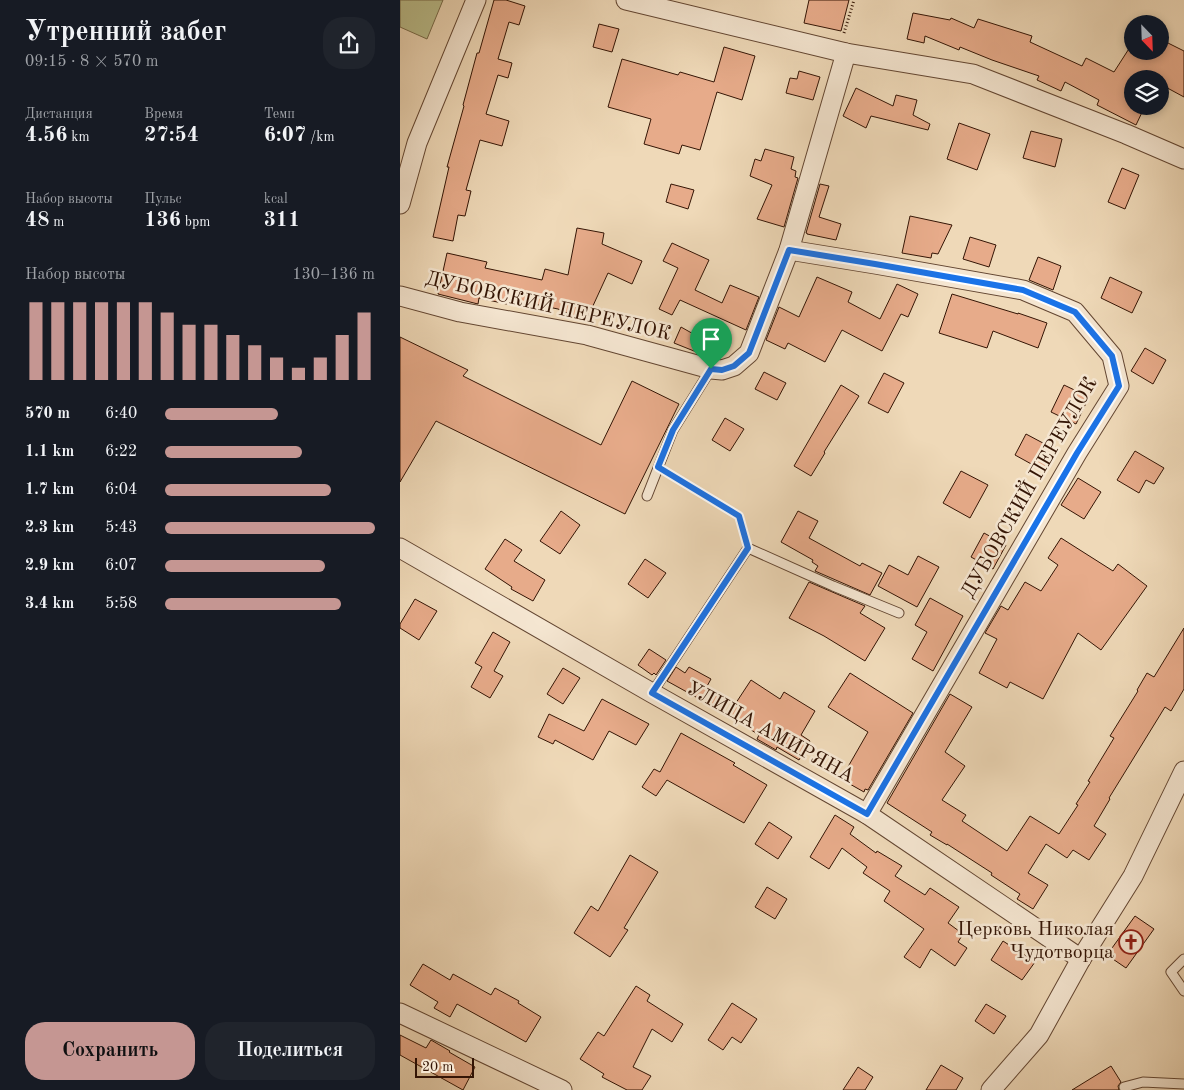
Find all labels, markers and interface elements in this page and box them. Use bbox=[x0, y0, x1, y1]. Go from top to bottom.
north arrow bbox=[1124, 15, 1169, 60]
map controls bbox=[1124, 15, 1169, 115]
button: share bbox=[323, 17, 375, 69]
text: Утренний забег bbox=[25, 19, 226, 47]
text: 09:15 · 8 × 570 m bbox=[25, 54, 158, 70]
button: layers bbox=[1124, 70, 1169, 115]
text: Дистанция bbox=[25, 107, 93, 121]
text: Время bbox=[144, 107, 183, 121]
text: Темп bbox=[264, 107, 295, 121]
text: 4.56 bbox=[25, 125, 67, 146]
text: 27:54 bbox=[144, 125, 199, 146]
text: 6:07 bbox=[264, 125, 306, 146]
text: km bbox=[67, 130, 90, 144]
text: /km bbox=[306, 130, 335, 144]
text: Набор высоты bbox=[25, 192, 113, 206]
text: Пульс bbox=[144, 192, 182, 206]
text: kcal bbox=[264, 192, 288, 206]
text: 48 bbox=[25, 210, 49, 231]
text: 136 bbox=[144, 210, 181, 231]
text: 311 bbox=[264, 210, 300, 231]
text: m bbox=[49, 215, 64, 229]
text: bpm bbox=[181, 215, 210, 229]
street label: ДУБОВСКИЙ ПЕРЕУЛОК bbox=[423, 266, 673, 345]
text: Набор высоты bbox=[25, 267, 125, 283]
text: 130–136 m bbox=[292, 267, 375, 283]
pin bbox=[690, 318, 732, 369]
icon: arrive bbox=[697, 325, 725, 353]
street label: ДУБОВСКИЙ ПЕРЕУЛОК bbox=[956, 373, 1101, 602]
text: 570 m bbox=[25, 406, 70, 422]
text: 6:40 bbox=[105, 406, 137, 422]
text: 1.1 km bbox=[25, 444, 74, 460]
text: 6:22 bbox=[105, 444, 137, 460]
text: 1.7 km bbox=[25, 482, 74, 498]
text: 6:04 bbox=[105, 482, 137, 498]
text: 2.3 km bbox=[25, 520, 74, 536]
text: 5:43 bbox=[105, 520, 137, 536]
text: 2.9 km bbox=[25, 558, 74, 574]
text: 6:07 bbox=[105, 558, 137, 574]
text: 3.4 km bbox=[25, 596, 74, 612]
text: 5:58 bbox=[105, 596, 137, 612]
street label: УЛИЦА АМИРЯНА bbox=[683, 679, 857, 787]
place label: Церковь Николая Чудотворца bbox=[957, 920, 1114, 963]
church icon: Церковь Николая Чудотворца bbox=[1118, 929, 1144, 955]
button: Сохранить bbox=[25, 1022, 195, 1080]
button: Поделиться bbox=[205, 1022, 375, 1080]
scale bar bbox=[415, 1055, 474, 1078]
text: 20 m bbox=[422, 1060, 453, 1074]

